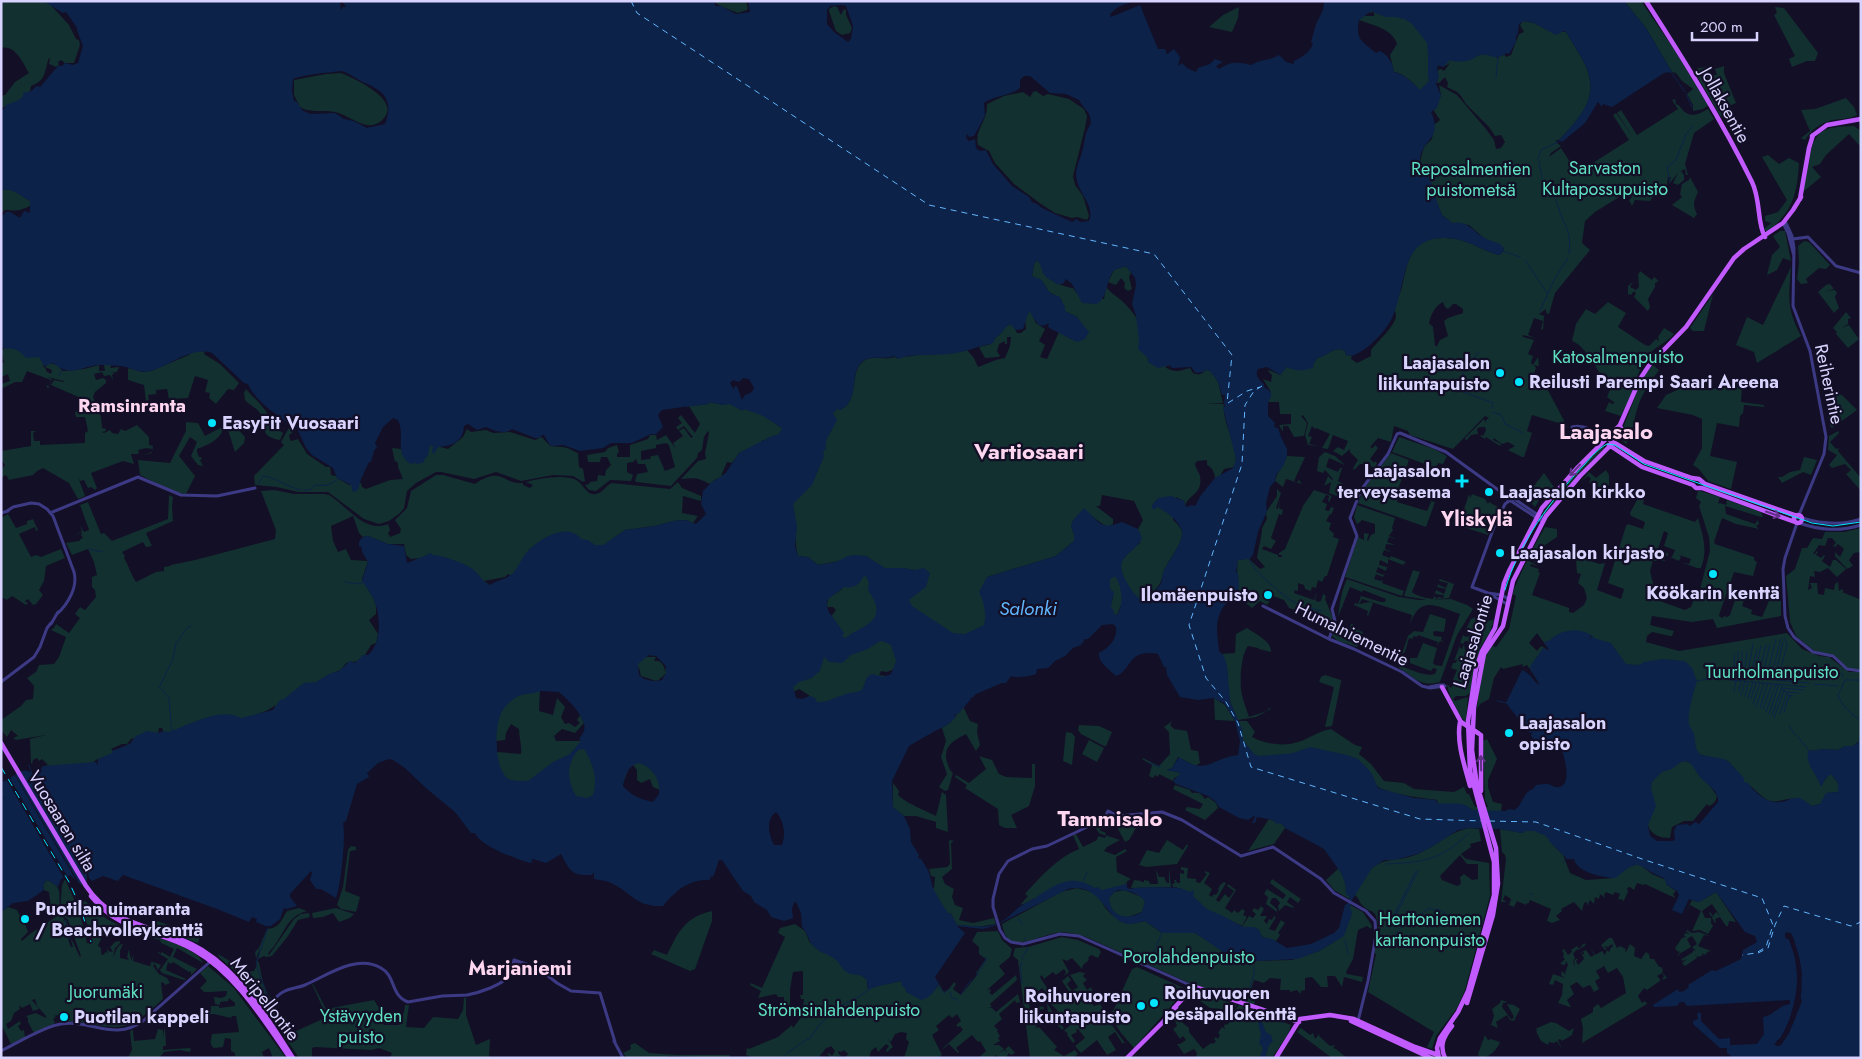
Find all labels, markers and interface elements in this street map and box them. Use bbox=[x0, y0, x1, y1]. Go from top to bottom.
scale bar bbox=[1692, 10, 1757, 42]
text: 200 m bbox=[1700, 16, 1743, 38]
street label: Jollaksentie bbox=[1692, 61, 1757, 148]
park label: Sarvaston Kultapossupuisto bbox=[1542, 155, 1668, 202]
park label: Reposalmentien puistometsä bbox=[1411, 156, 1531, 203]
street label: Reiherintie bbox=[1808, 342, 1850, 426]
park label: Katosalmenpuisto bbox=[1552, 344, 1684, 370]
place label: Laajasalon liikuntapuisto bbox=[1378, 350, 1490, 397]
marker: Laajasalon liikuntapuisto bbox=[1494, 367, 1506, 379]
place label: Reilusti Parempi Saari Areena bbox=[1529, 369, 1779, 395]
marker: Reilusti Parempi Saari Areena bbox=[1513, 376, 1525, 388]
district label: Ramsinranta bbox=[78, 392, 186, 419]
place label: EasyFit Vuosaari bbox=[222, 410, 359, 436]
district label: Laajasalo bbox=[1559, 415, 1653, 447]
marker: EasyFit Vuosaari bbox=[206, 417, 218, 429]
district label: Vartiosaari bbox=[973, 435, 1084, 467]
place label: Laajasalon terveysasema bbox=[1337, 458, 1451, 505]
one-way arrow bbox=[1570, 464, 1581, 477]
marker: Laajasalon terveysasema bbox=[1455, 474, 1469, 488]
place label: Laajasalon kirkko bbox=[1499, 479, 1646, 505]
marker: Laajasalon kirkko bbox=[1483, 486, 1495, 498]
district label: Yliskylä bbox=[1440, 505, 1513, 534]
one-way arrow bbox=[1765, 510, 1780, 519]
place label: Laajasalon kirjasto bbox=[1510, 540, 1665, 566]
marker: Laajasalon kirjasto bbox=[1494, 547, 1506, 559]
marker: Köökarin kenttä bbox=[1707, 568, 1719, 580]
place label: Köökarin kenttä bbox=[1646, 580, 1780, 606]
place label: Ilomäenpuisto bbox=[1141, 582, 1258, 608]
marker: Ilomäenpuisto bbox=[1262, 589, 1274, 601]
street label: Laajasalontie bbox=[1447, 591, 1499, 691]
water label: Salonki bbox=[999, 595, 1058, 622]
street label: Humalniementie bbox=[1291, 595, 1413, 673]
park label: Tuurholmanpuisto bbox=[1705, 659, 1839, 685]
place label: Laajasalon opisto bbox=[1519, 710, 1606, 757]
marker: Laajasalon opisto bbox=[1503, 727, 1515, 739]
one-way arrow bbox=[1476, 755, 1485, 771]
street label: Vuosaaren silta bbox=[22, 766, 102, 876]
district label: Tammisalo bbox=[1058, 802, 1162, 834]
place label: Puotilan uimaranta / Beachvolleykenttä bbox=[35, 896, 203, 943]
park label: Herttoniemen kartanonpuisto bbox=[1375, 906, 1485, 953]
marker: Puotilan uimaranta / Beachvolleykenttä bbox=[19, 913, 31, 925]
park label: Porolahdenpuisto bbox=[1123, 944, 1255, 970]
street label: Meripellontie bbox=[224, 952, 306, 1046]
district label: Marjaniemi bbox=[468, 954, 572, 983]
park label: Juorumäki bbox=[67, 979, 143, 1005]
place label: Roihuvuoren pesäpallokenttä bbox=[1164, 980, 1297, 1027]
place label: Roihuvuoren liikuntapuisto bbox=[1019, 983, 1131, 1030]
park label: Strömsinlahdenpuisto bbox=[758, 997, 920, 1023]
marker: Roihuvuoren pesäpallokenttä bbox=[1148, 997, 1160, 1009]
marker: Roihuvuoren liikuntapuisto bbox=[1135, 1000, 1147, 1012]
park label: Ystävyyden puisto bbox=[320, 1003, 402, 1050]
place label: Puotilan kappeli bbox=[74, 1004, 209, 1030]
marker: Puotilan kappeli bbox=[58, 1011, 70, 1023]

